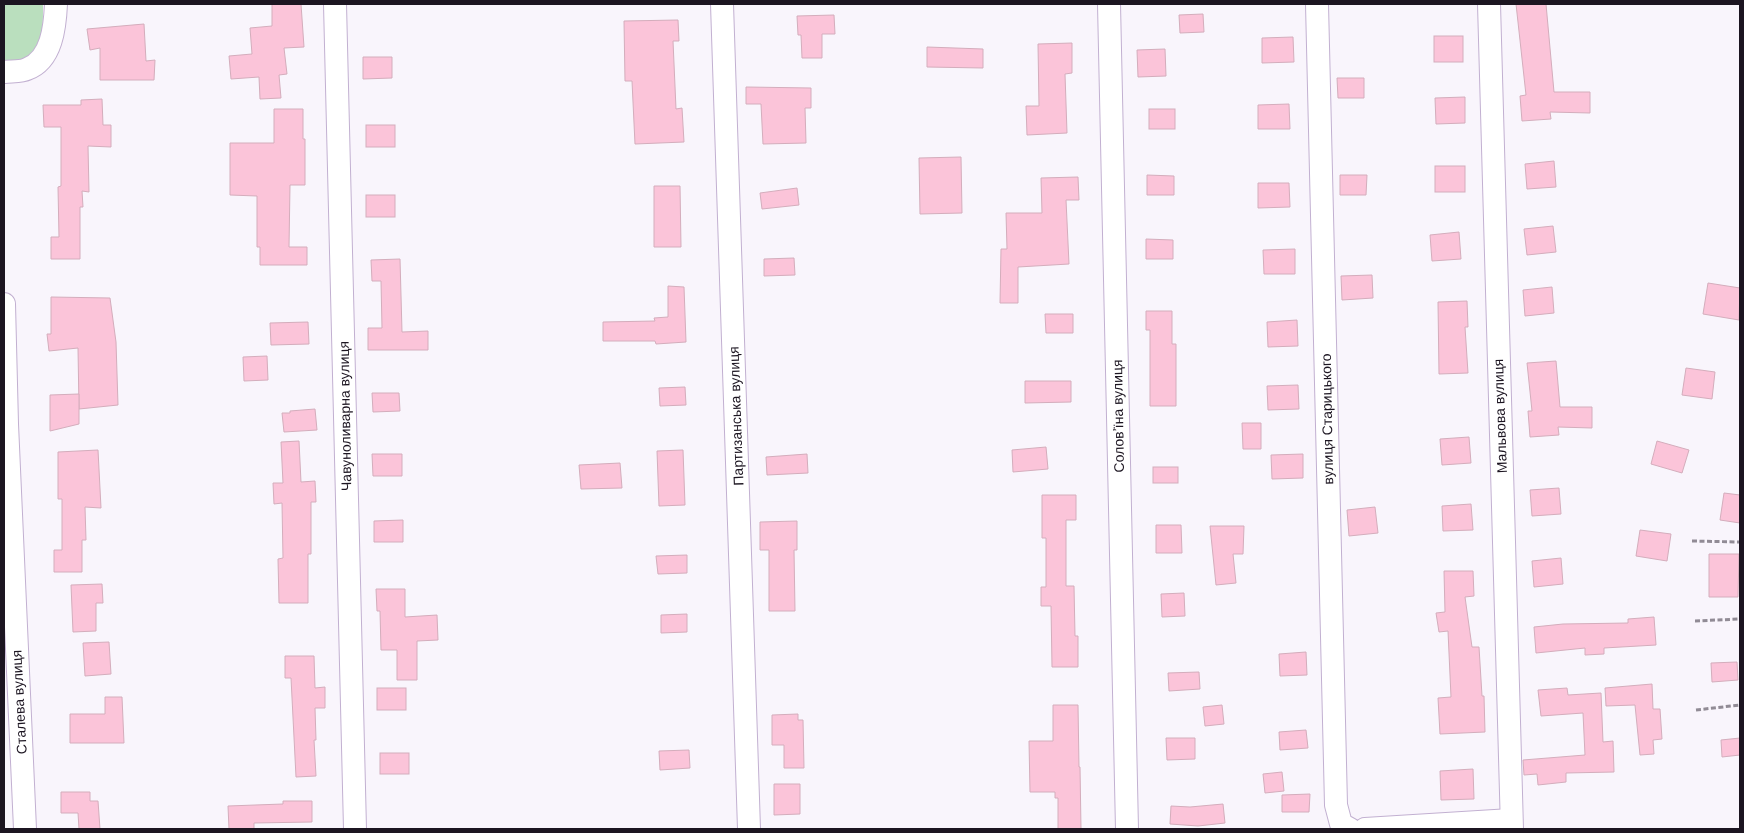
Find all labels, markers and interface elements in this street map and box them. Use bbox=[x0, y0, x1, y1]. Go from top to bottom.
street label: Чавуноливарна вулиця bbox=[336, 341, 354, 491]
street label: Партизанська вулиця bbox=[726, 346, 746, 486]
street label: вулиця Старицького bbox=[1318, 353, 1336, 485]
street label: Мальвова вулиця bbox=[1490, 358, 1510, 474]
street label: Соловʼїна вулиця bbox=[1109, 359, 1127, 473]
street label: Сталева вулиця bbox=[8, 649, 30, 755]

